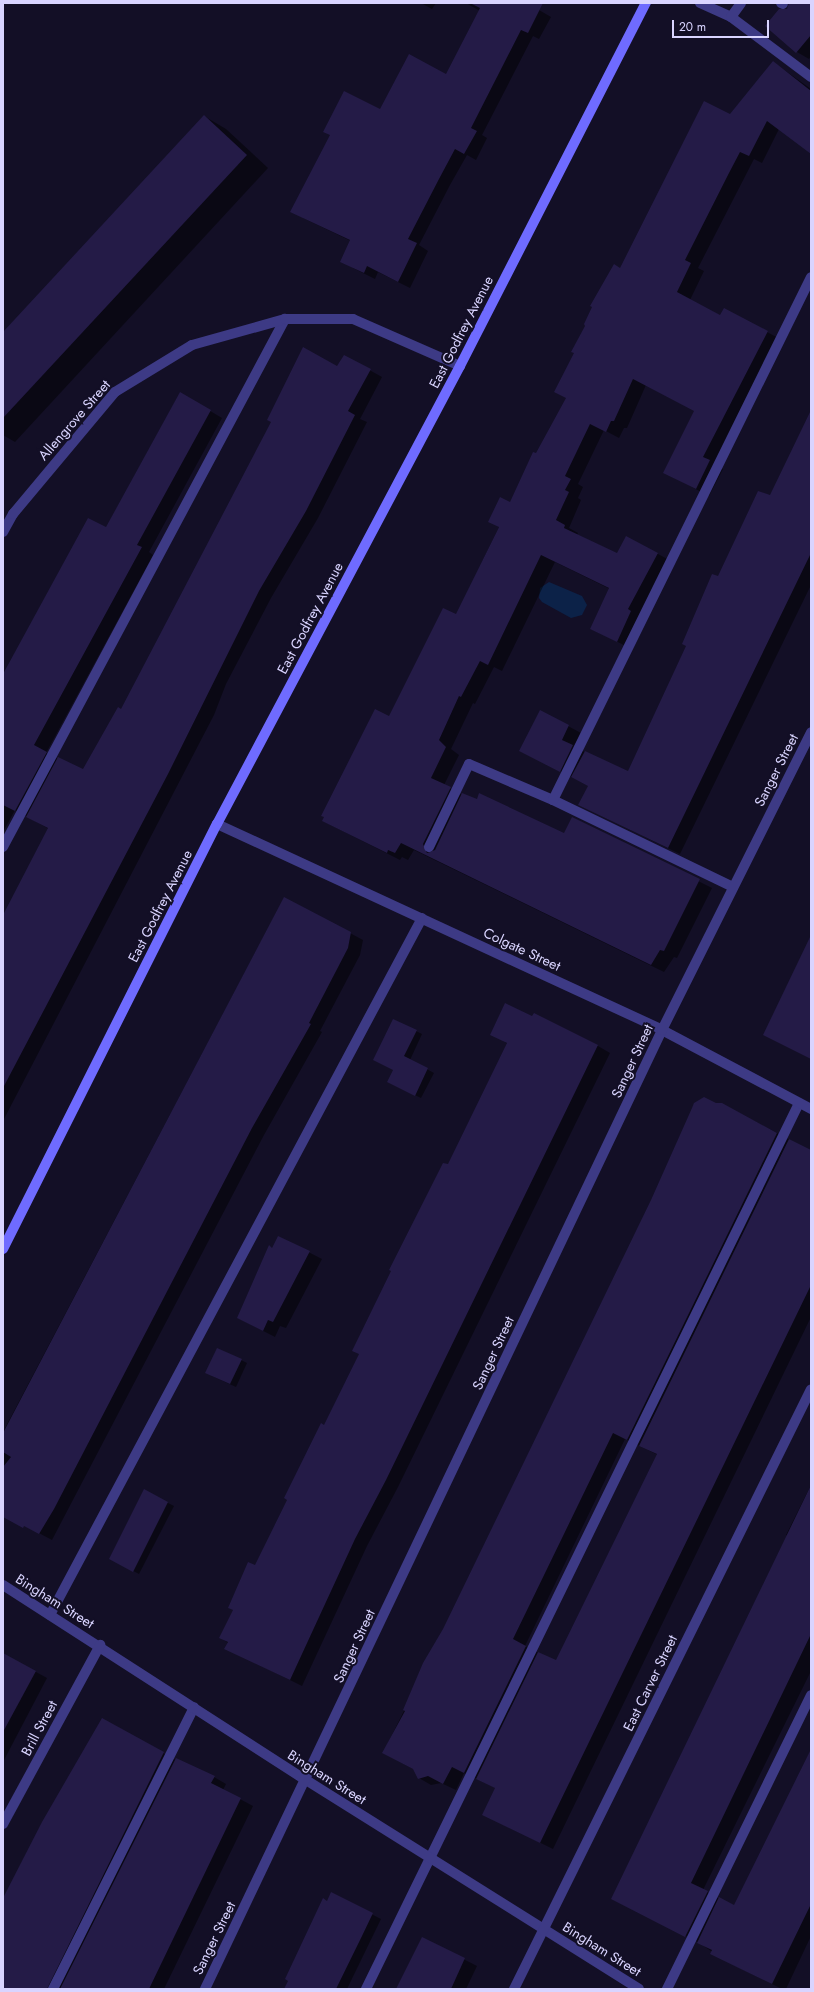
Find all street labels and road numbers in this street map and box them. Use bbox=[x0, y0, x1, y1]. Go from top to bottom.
street label: East Godfrey Avenue bbox=[425, 273, 497, 391]
street label: Allengrove Street bbox=[35, 376, 113, 464]
street label: East Godfrey Avenue bbox=[274, 559, 346, 677]
street label: Sanger Street bbox=[751, 731, 801, 809]
street label: East Godfrey Avenue bbox=[124, 847, 196, 965]
street label: Colgate Street bbox=[481, 924, 563, 974]
street label: Sanger Street bbox=[608, 1021, 656, 1101]
street label: Sanger Street bbox=[469, 1313, 517, 1393]
street label: Bingham Street bbox=[13, 1570, 97, 1632]
street label: Sanger Street bbox=[330, 1606, 378, 1686]
street label: East Carver Street bbox=[619, 1632, 681, 1734]
street label: Brill Street bbox=[17, 1697, 61, 1759]
street label: Bingham Street bbox=[285, 1746, 369, 1808]
street label: Sanger Street bbox=[189, 1899, 239, 1977]
street label: Bingham Street bbox=[560, 1918, 644, 1980]

